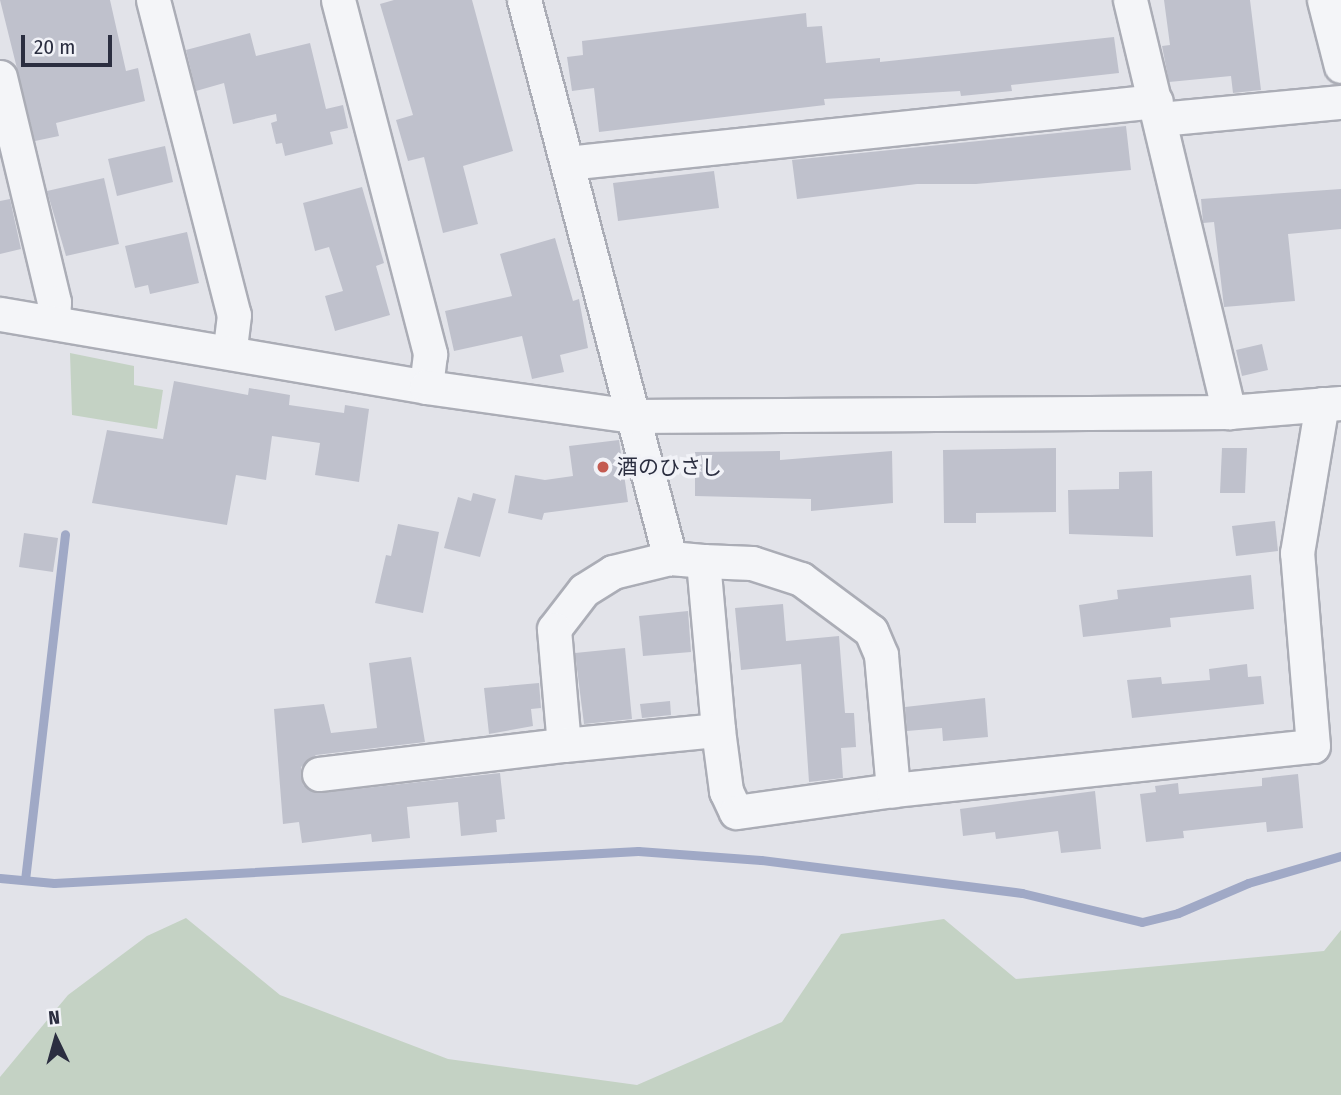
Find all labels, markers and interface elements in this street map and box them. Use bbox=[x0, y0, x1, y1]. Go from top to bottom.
scale bar bbox=[24, 21, 116, 65]
text: 20 m bbox=[34, 34, 75, 60]
place label: 酒のひさし bbox=[617, 454, 722, 480]
marker: 酒のひさし bbox=[595, 459, 611, 475]
north arrow bbox=[21, 1004, 91, 1074]
text: N bbox=[47, 1006, 61, 1030]

